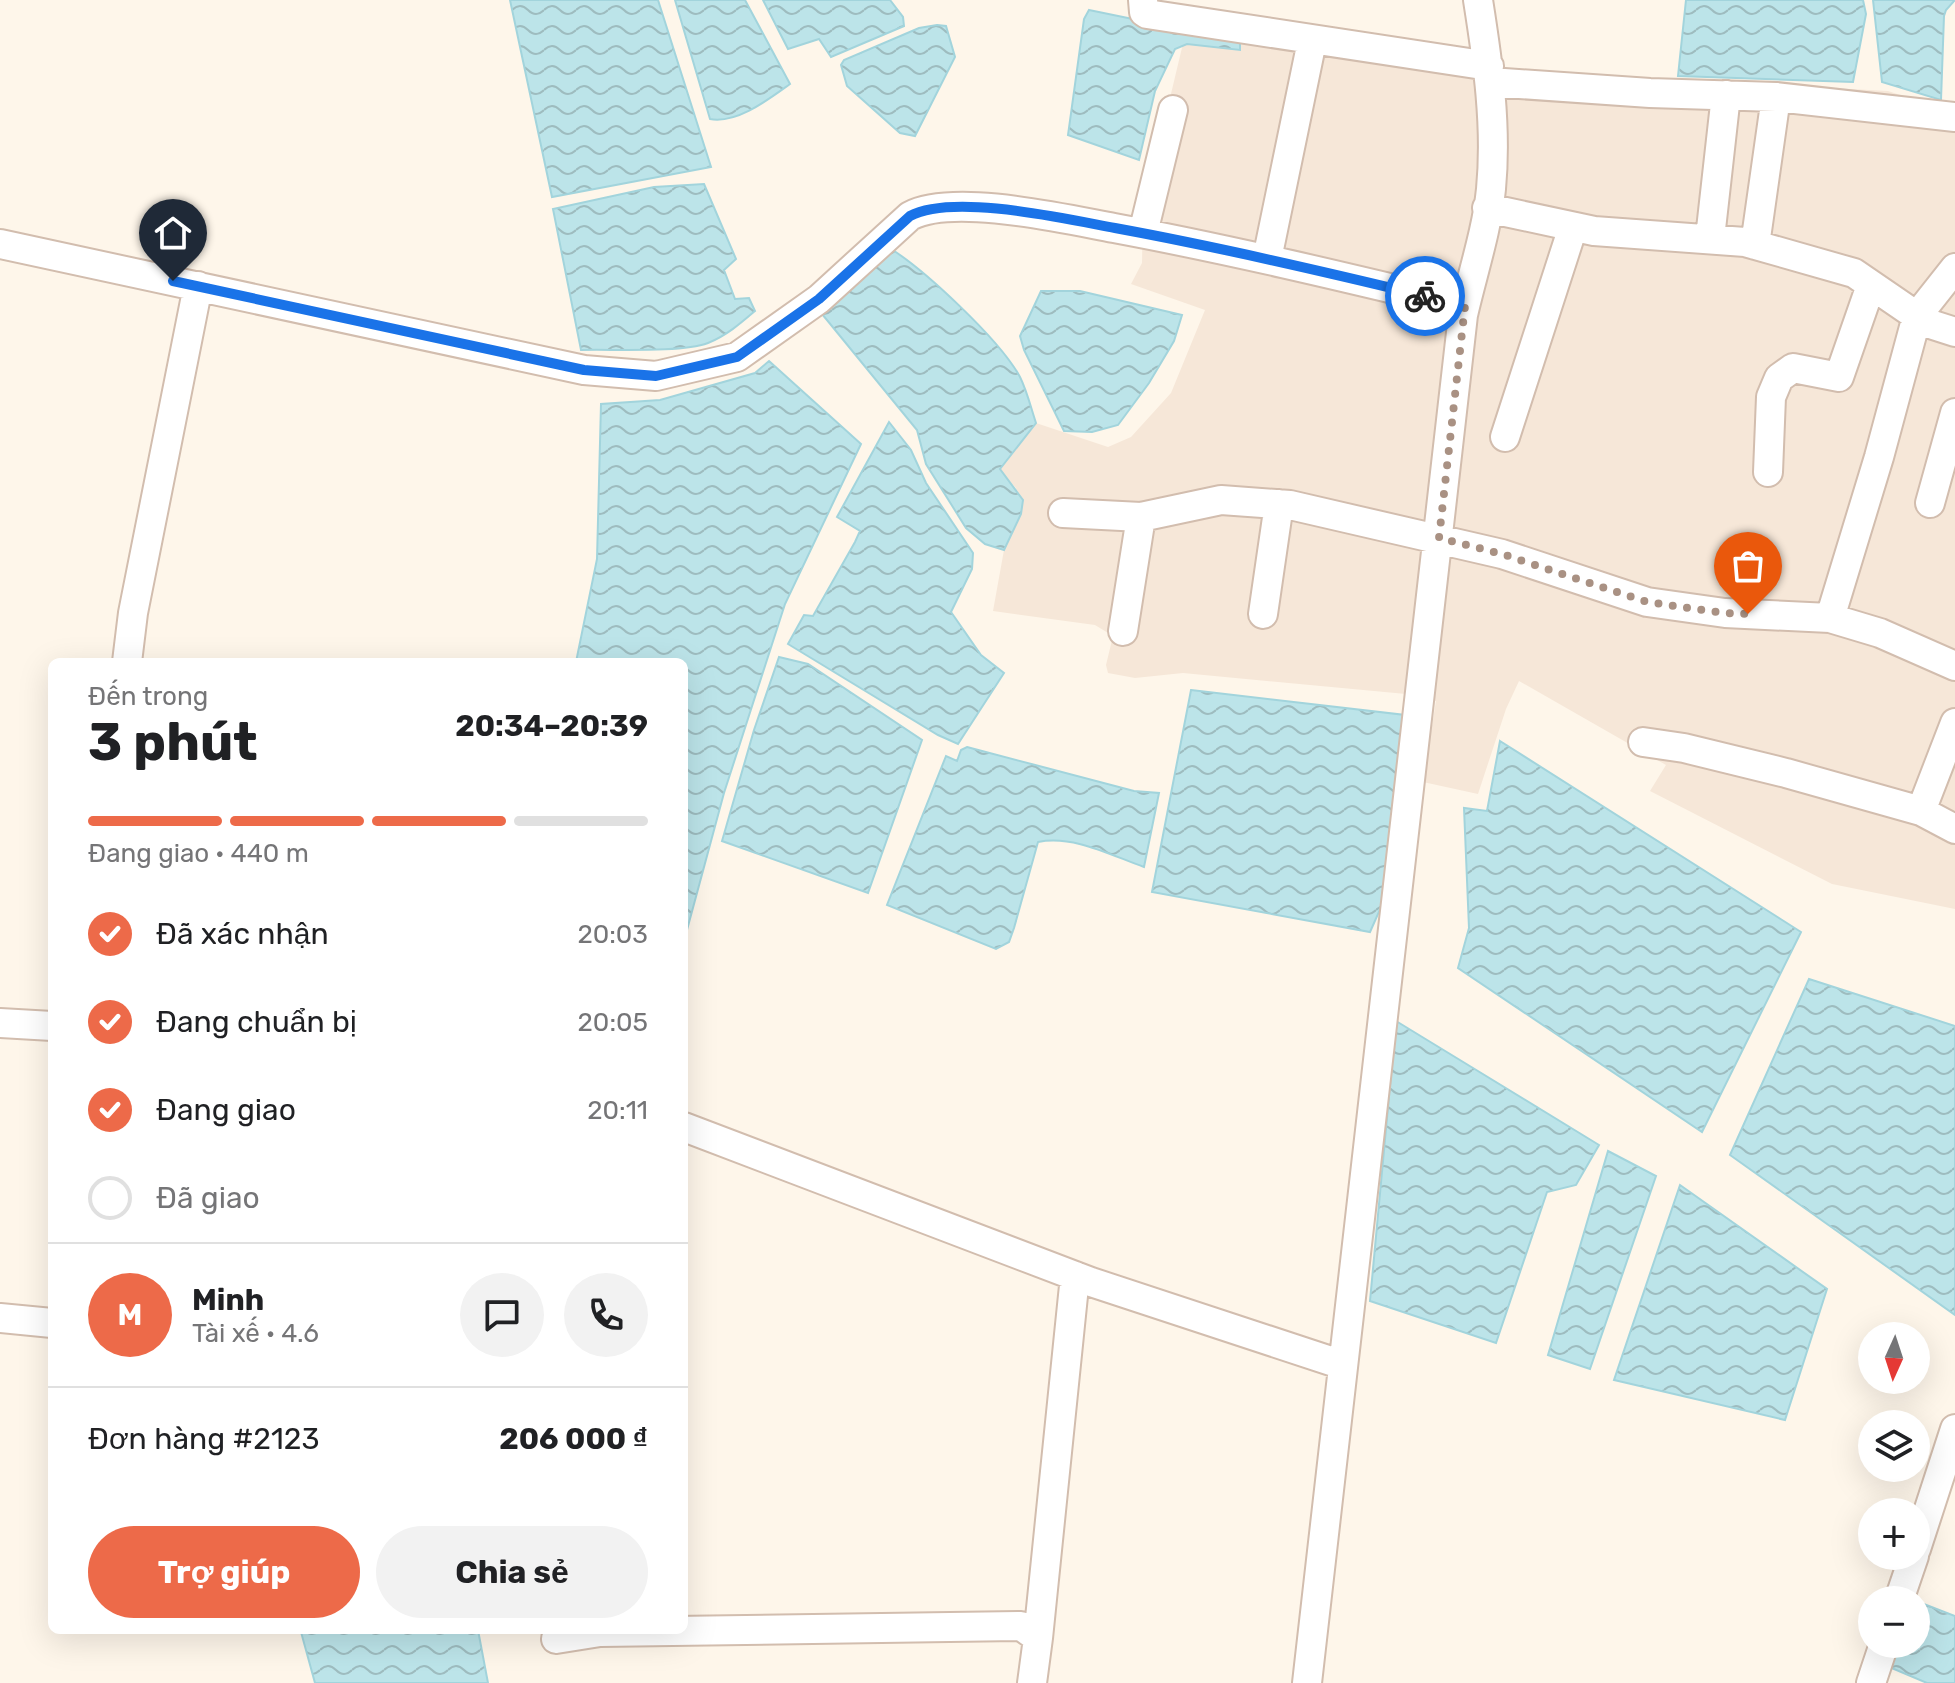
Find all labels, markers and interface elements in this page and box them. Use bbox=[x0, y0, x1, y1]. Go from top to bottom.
pin bbox=[139, 199, 207, 281]
icon: home bbox=[151, 211, 195, 255]
courier bbox=[1385, 256, 1465, 336]
icon: bike bbox=[1403, 274, 1447, 318]
pin bbox=[1714, 532, 1782, 614]
icon: bag bbox=[1726, 544, 1770, 588]
text: Đến trong bbox=[88, 681, 208, 712]
text: 20:34–20:39 bbox=[455, 708, 648, 744]
text: 3 phút bbox=[88, 711, 258, 773]
text: Đang giao · 440 m bbox=[88, 838, 309, 869]
icon: check bbox=[88, 912, 132, 956]
text: Đã xác nhận bbox=[156, 916, 329, 952]
text: 20:03 bbox=[577, 919, 648, 950]
icon: check bbox=[88, 1000, 132, 1044]
text: Đang chuẩn bị bbox=[156, 1004, 357, 1040]
text: 20:05 bbox=[578, 1007, 648, 1038]
icon: check bbox=[88, 1088, 132, 1132]
text: Đang giao bbox=[156, 1092, 296, 1128]
text: 20:11 bbox=[587, 1095, 648, 1126]
text: Đã giao bbox=[156, 1180, 260, 1216]
button: chat bbox=[460, 1273, 544, 1357]
button: phone bbox=[564, 1273, 648, 1357]
text: Minh bbox=[192, 1282, 264, 1318]
text: M bbox=[118, 1297, 142, 1333]
text: Tài xế · 4.6 bbox=[192, 1318, 319, 1349]
north arrow bbox=[1858, 1322, 1930, 1394]
map controls bbox=[1858, 1322, 1930, 1658]
button: layers bbox=[1858, 1410, 1930, 1482]
text: Đơn hàng #2123 bbox=[88, 1421, 319, 1457]
text: 206 000 ₫ bbox=[499, 1421, 648, 1457]
button: + bbox=[1858, 1498, 1930, 1570]
button: Trợ giúp bbox=[88, 1526, 360, 1618]
button: Chia sẻ bbox=[376, 1526, 648, 1618]
button: − bbox=[1858, 1586, 1930, 1658]

